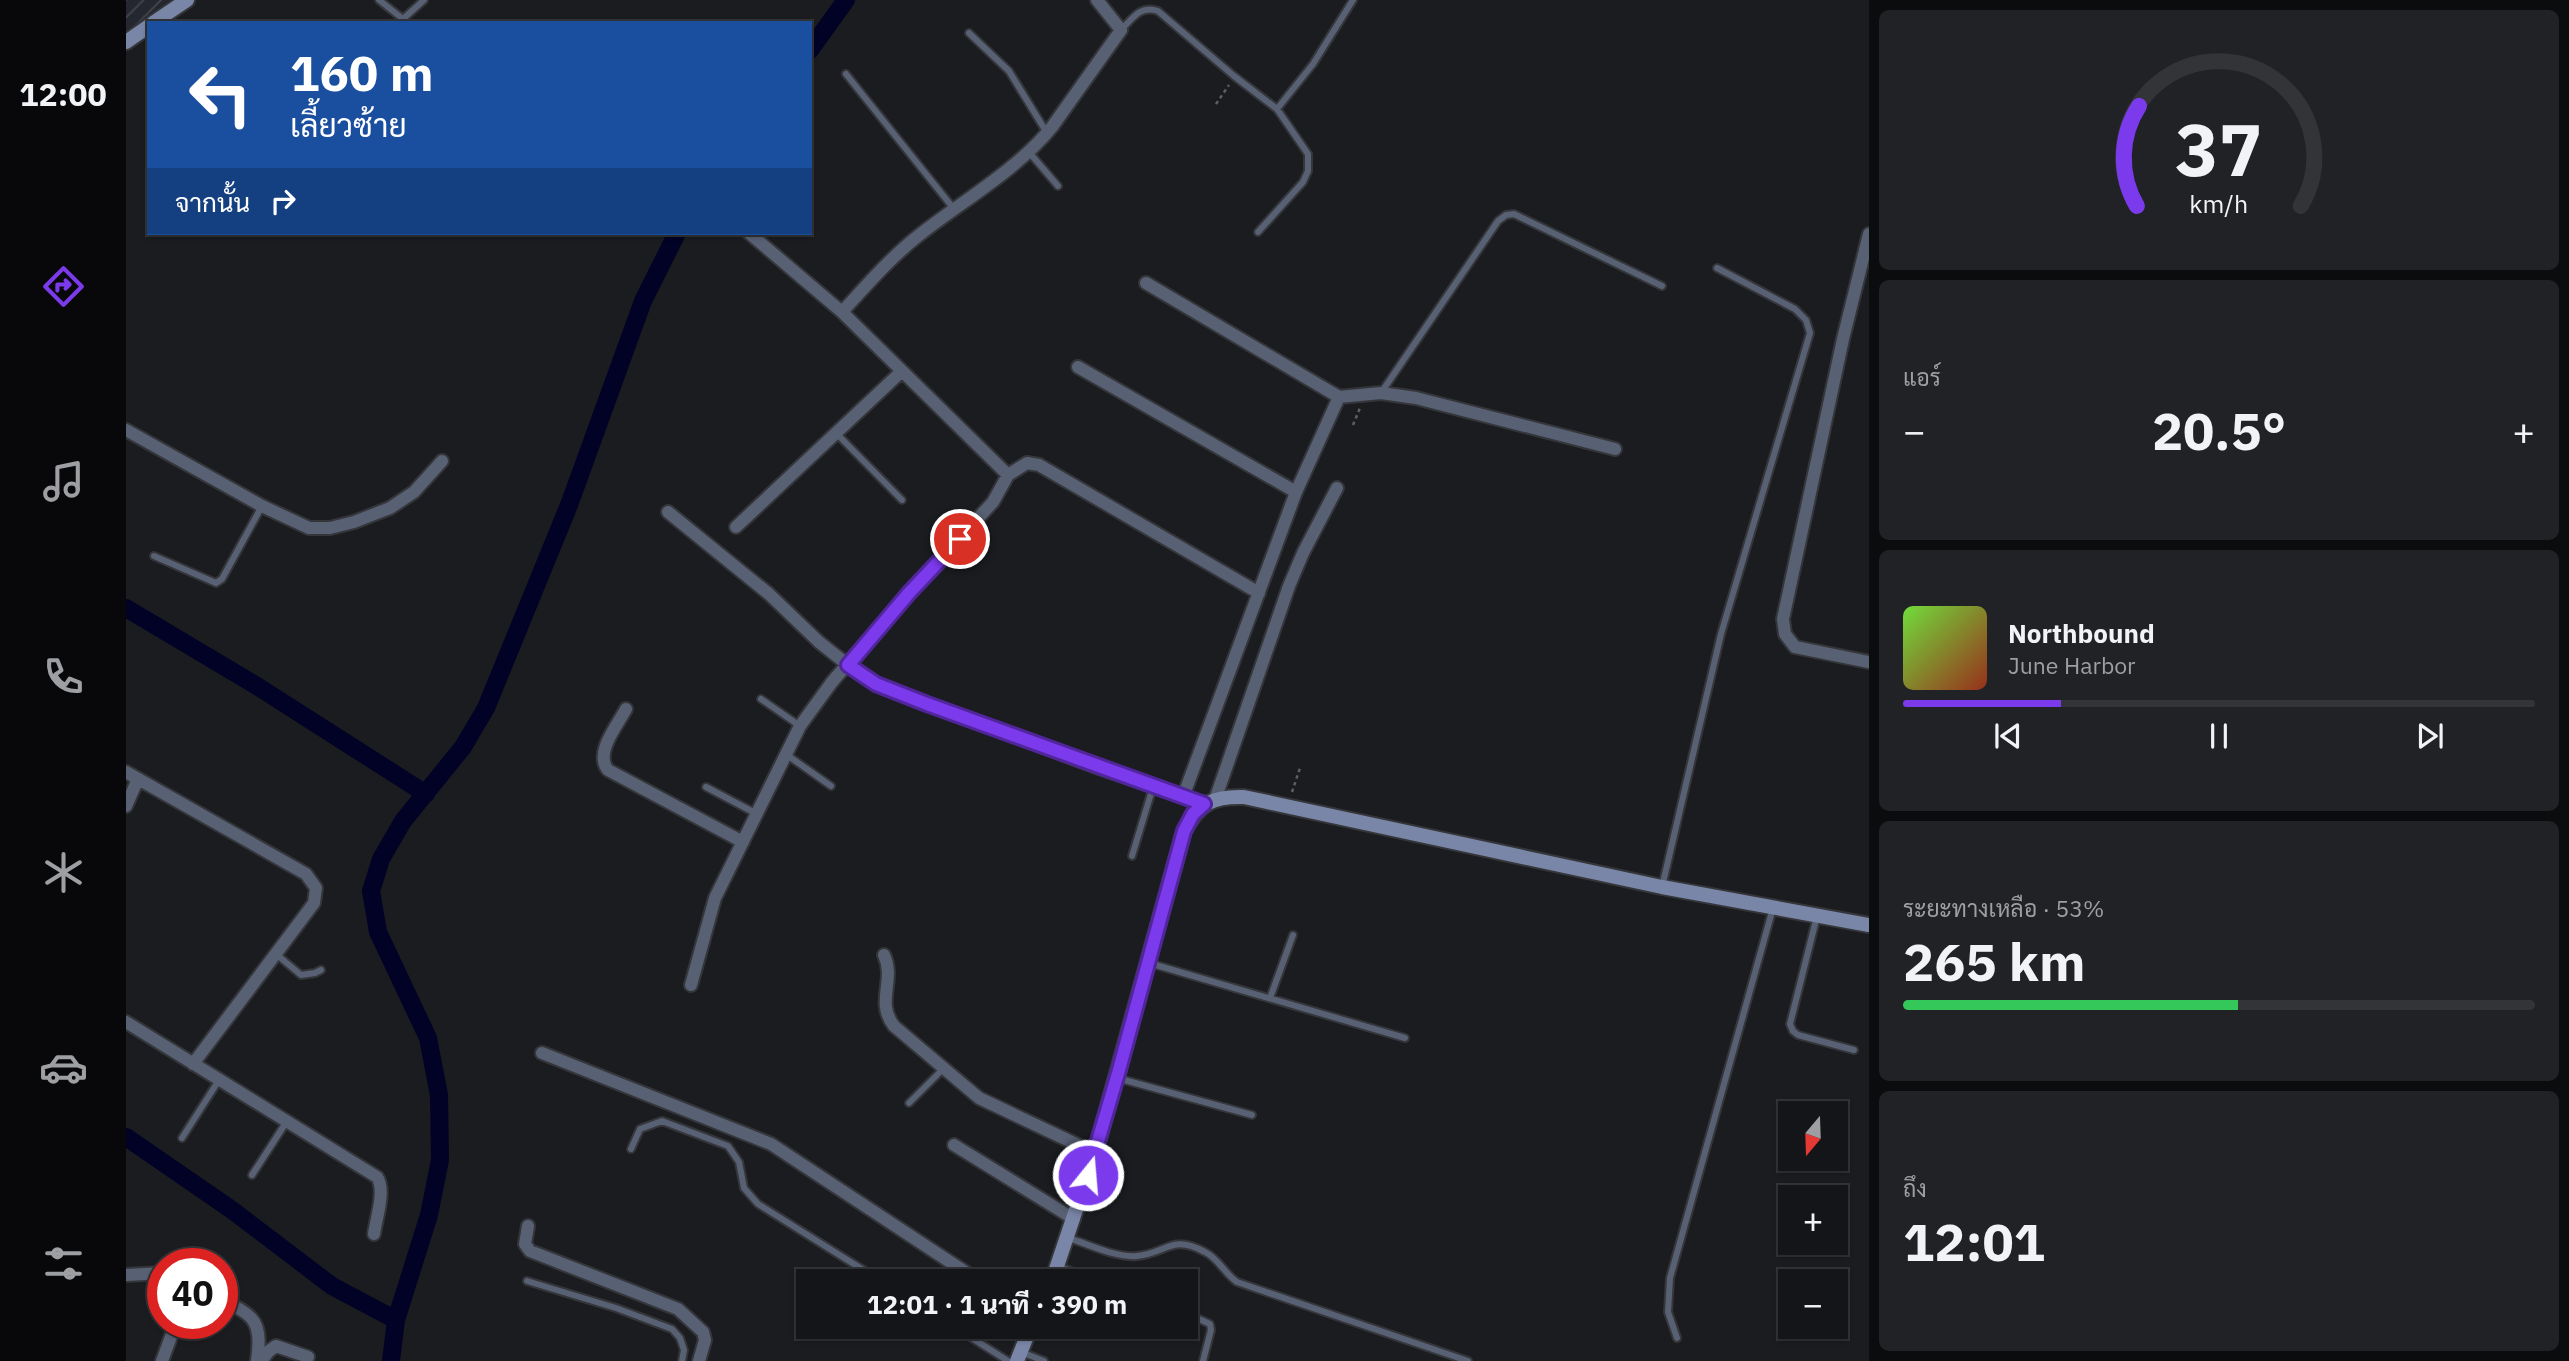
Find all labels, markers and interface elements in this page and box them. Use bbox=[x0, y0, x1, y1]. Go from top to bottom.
text: 160 m bbox=[290, 41, 434, 104]
icon: left bbox=[175, 49, 266, 140]
text: 12:00 bbox=[19, 73, 107, 115]
text: 37 bbox=[2175, 101, 2263, 196]
text: เลี้ยวซ้าย bbox=[290, 104, 407, 146]
icon: right bbox=[264, 182, 302, 220]
text: จากนั้น bbox=[175, 185, 250, 219]
text: km/h bbox=[2190, 187, 2248, 220]
icon: directions bbox=[39, 262, 88, 311]
text: แอร์ bbox=[1903, 362, 1941, 392]
text: 20.5° bbox=[2152, 397, 2286, 464]
text: − bbox=[1903, 406, 1926, 455]
text: + bbox=[2512, 406, 2535, 455]
icon: music bbox=[39, 457, 88, 506]
pin bbox=[930, 509, 990, 569]
icon: arrive bbox=[941, 520, 979, 558]
text: Northbound bbox=[2008, 616, 2155, 650]
text: June Harbor bbox=[2008, 650, 2136, 680]
icon: phone bbox=[39, 652, 88, 701]
icon: previous bbox=[1989, 717, 2027, 755]
icon: pause bbox=[2200, 717, 2238, 755]
icon: next bbox=[2411, 717, 2449, 755]
icon: climate bbox=[39, 848, 88, 897]
text: ระยะทางเหลือ · 53% bbox=[1903, 893, 2104, 923]
text: 265 km bbox=[1903, 928, 2085, 995]
icon: car bbox=[39, 1043, 88, 1092]
north arrow bbox=[1778, 1101, 1848, 1171]
map controls bbox=[1778, 1101, 1848, 1339]
position arrow bbox=[1051, 1138, 1125, 1212]
text: ถึง bbox=[1903, 1173, 1927, 1203]
button: + bbox=[1778, 1185, 1848, 1255]
text: 12:01 bbox=[1903, 1208, 2045, 1275]
icon: filters bbox=[39, 1239, 88, 1288]
speed limit sign: 40 bbox=[147, 1248, 238, 1339]
button: − bbox=[1778, 1269, 1848, 1339]
text: 12:01 · 1 นาที · 390 m bbox=[867, 1287, 1127, 1321]

